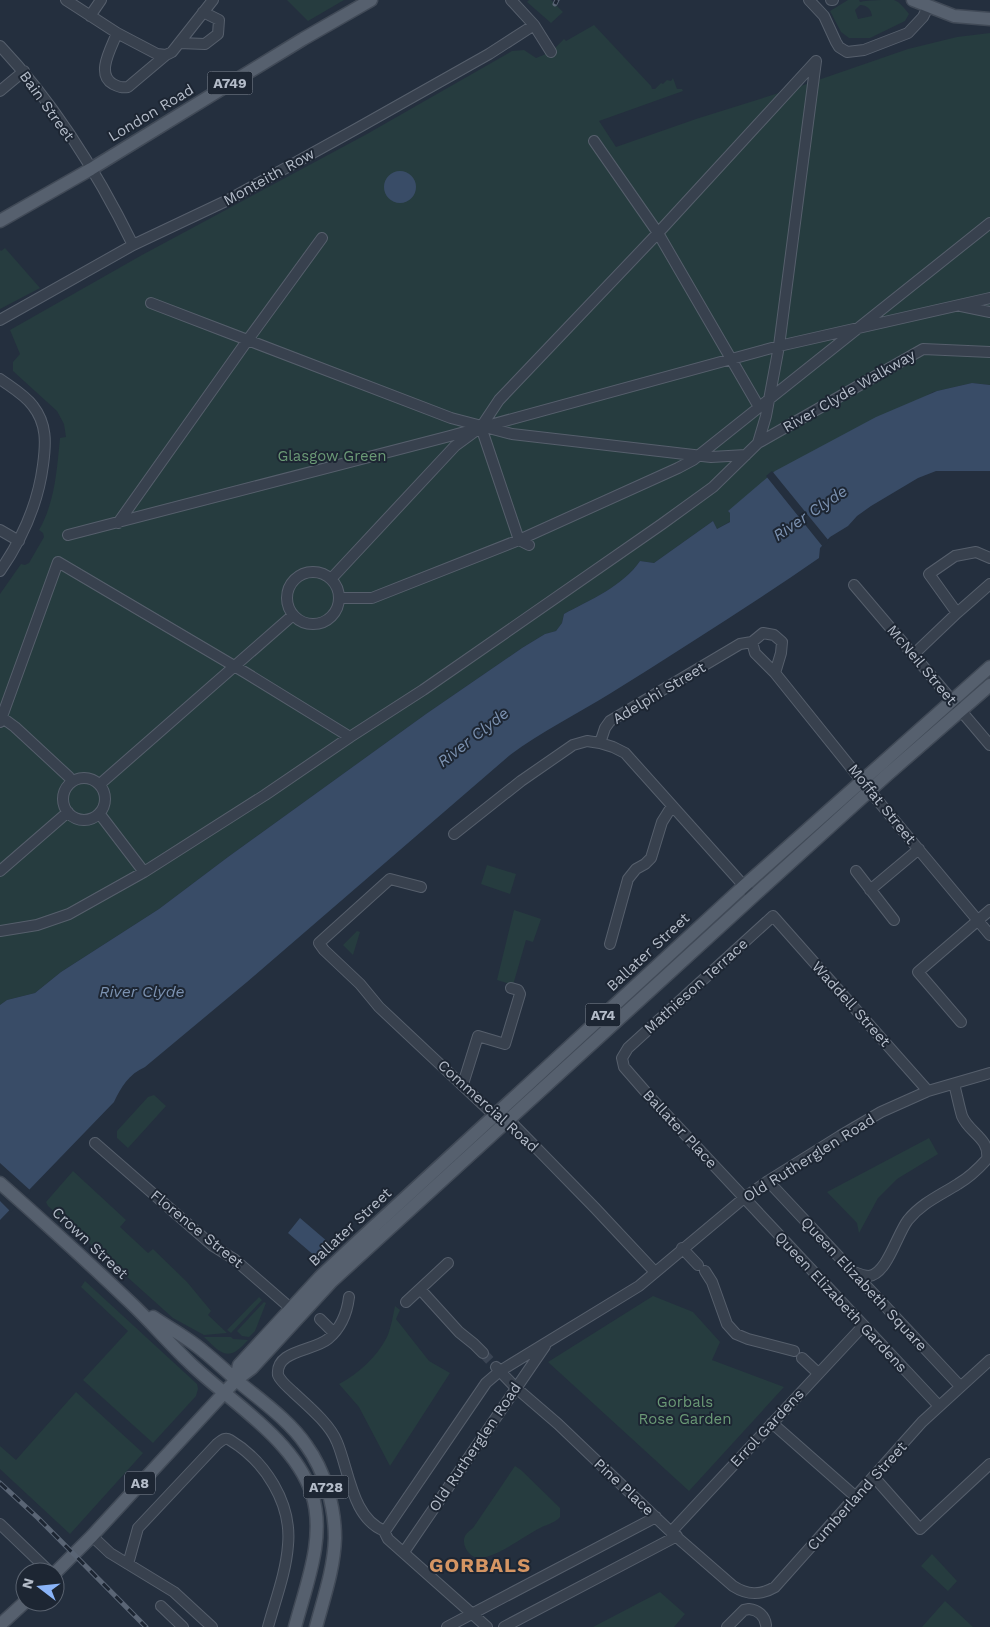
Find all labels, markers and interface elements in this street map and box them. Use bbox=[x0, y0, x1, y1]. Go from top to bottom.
street label: Bain Street bbox=[16, 68, 79, 145]
road number: A749 bbox=[208, 72, 252, 95]
street label: London Road bbox=[105, 80, 197, 146]
street label: Monteith Row bbox=[220, 144, 318, 209]
street label: River Clyde Walkway bbox=[780, 346, 919, 436]
park label: Glasgow Green bbox=[277, 447, 387, 465]
water label: River Clyde bbox=[769, 481, 851, 545]
street label: McNeil Street bbox=[883, 621, 961, 709]
street label: Adelphi Street bbox=[609, 658, 709, 728]
water label: River Clyde bbox=[433, 703, 513, 771]
street label: Moffat Street bbox=[844, 760, 920, 848]
street label: Ballater Street bbox=[603, 909, 694, 995]
street label: Mathieson Terrace bbox=[640, 935, 752, 1037]
street label: Waddell Street bbox=[808, 958, 895, 1051]
water label: River Clyde bbox=[99, 982, 185, 1001]
road number: A74 bbox=[586, 1004, 620, 1026]
street label: Commercial Road bbox=[434, 1056, 542, 1156]
street label: Ballater Place bbox=[639, 1086, 721, 1172]
street label: Old Rutherglen Road bbox=[740, 1110, 878, 1206]
street label: Ballater Street bbox=[305, 1184, 396, 1270]
street label: Florence Street bbox=[147, 1186, 247, 1272]
street label: Crown Street bbox=[48, 1203, 132, 1283]
street label: Queen Elizabeth Square bbox=[797, 1213, 931, 1355]
street label: Queen Elizabeth Gardens bbox=[771, 1228, 911, 1376]
street label: Old Rutherglen Road bbox=[425, 1379, 525, 1515]
street label: Errol Gardens bbox=[726, 1385, 808, 1471]
park label: Gorbals Rose Garden bbox=[639, 1393, 731, 1428]
street label: Cumberland Street bbox=[803, 1437, 911, 1554]
street label: Pine Place bbox=[590, 1455, 658, 1519]
road number: A8 bbox=[125, 1472, 155, 1495]
road number: A728 bbox=[304, 1475, 348, 1498]
district label: GORBALS bbox=[429, 1553, 531, 1577]
north arrow bbox=[15, 1562, 65, 1612]
text: N bbox=[18, 1576, 37, 1591]

